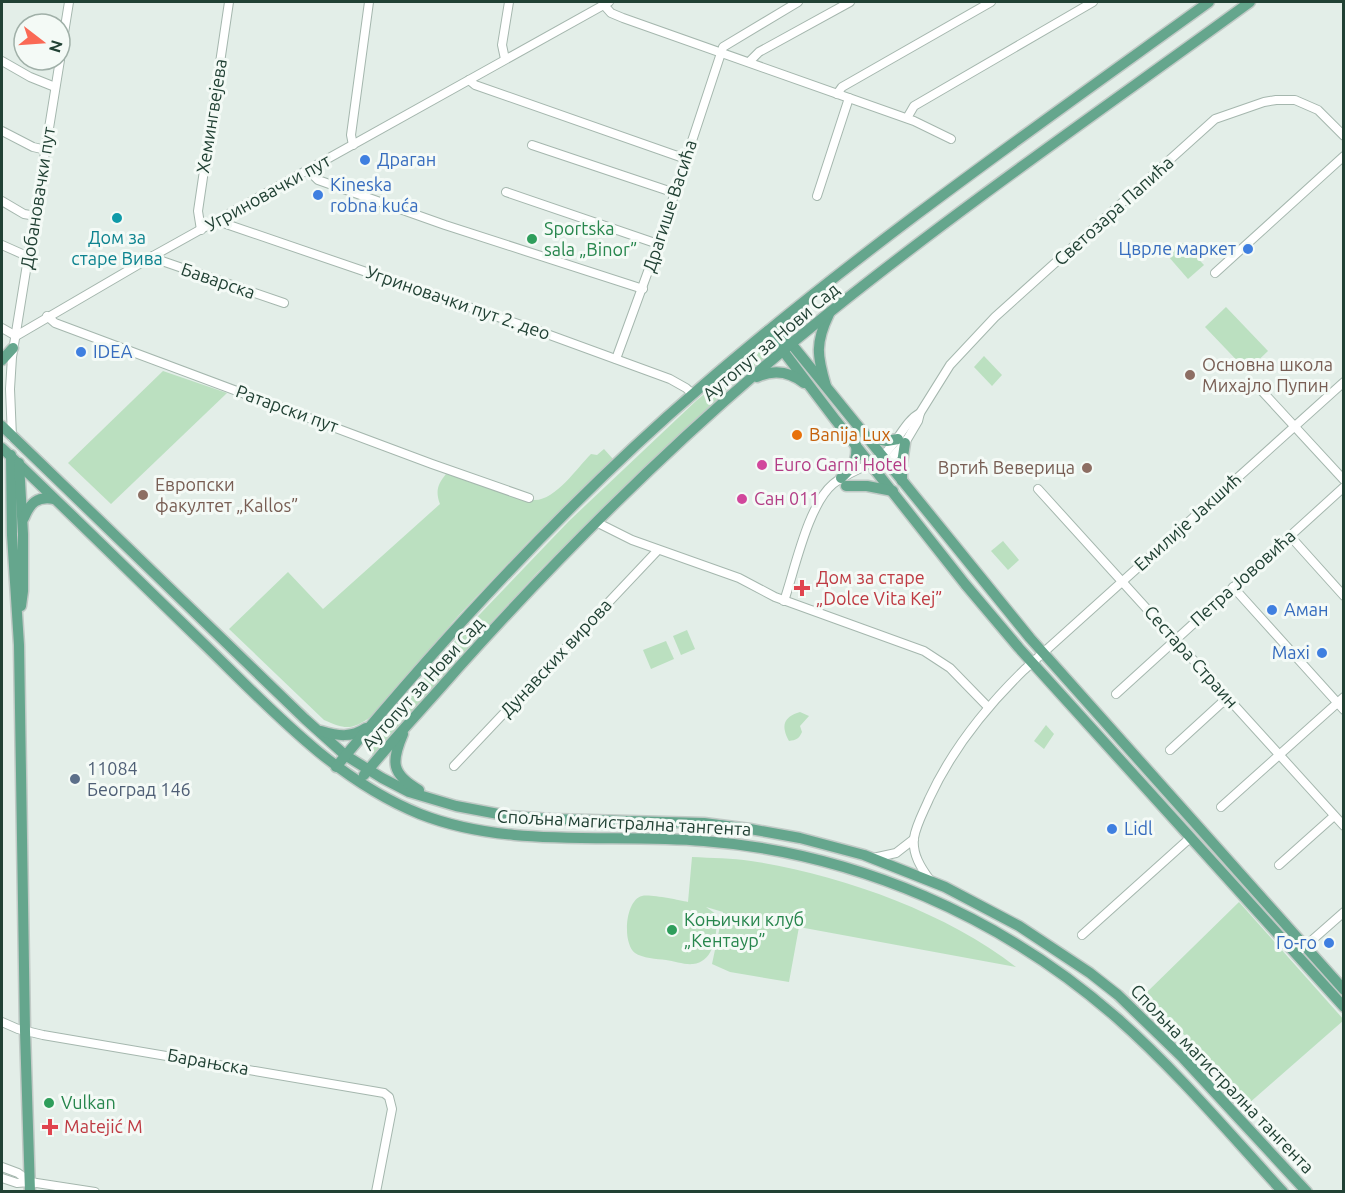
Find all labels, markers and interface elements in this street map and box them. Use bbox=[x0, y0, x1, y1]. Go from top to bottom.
north arrow bbox=[12, 12, 72, 72]
text: N bbox=[46, 38, 67, 55]
street label: Хемингвејева bbox=[192, 57, 230, 175]
street label: Добановачки пут bbox=[16, 125, 58, 270]
street label: Драгише Васића bbox=[638, 137, 700, 274]
place label: Драган bbox=[377, 149, 436, 169]
street label: Угриновачки пут bbox=[202, 150, 333, 235]
street label: Светозара Папића bbox=[1050, 152, 1177, 269]
marker: Драган bbox=[358, 153, 372, 167]
place label: Kineska robna kuća bbox=[330, 174, 418, 215]
marker: Kineska robna kuća bbox=[311, 188, 325, 202]
marker: Дом за старе Вива bbox=[110, 211, 124, 225]
place label: Sportska sala „Binor” bbox=[544, 218, 637, 259]
place label: Дом за старе Вива bbox=[71, 227, 163, 268]
marker: Sportska sala „Binor” bbox=[525, 232, 539, 246]
place label: Цврле маркет bbox=[1118, 238, 1236, 258]
marker: Цврле маркет bbox=[1241, 242, 1255, 256]
street label: Баварска bbox=[179, 258, 258, 302]
street label: Угриновачки пут 2. део bbox=[364, 261, 553, 343]
street label: Аутопут за Нови Сад bbox=[698, 278, 843, 404]
place label: IDEA bbox=[93, 341, 133, 361]
marker: IDEA bbox=[74, 345, 88, 359]
place label: Основна школа Михајло Пупин bbox=[1202, 354, 1333, 395]
marker: Основна школа Михајло Пупин bbox=[1183, 368, 1197, 382]
street label: Ратарски пут bbox=[233, 380, 341, 436]
place label: Banija Lux bbox=[809, 424, 891, 444]
marker: Banija Lux bbox=[790, 428, 804, 442]
place label: Euro Garni Hotel bbox=[774, 454, 908, 474]
place label: Вртић Веверица bbox=[938, 457, 1075, 477]
marker: Euro Garni Hotel bbox=[755, 458, 769, 472]
marker: Вртић Веверица bbox=[1080, 461, 1094, 475]
street label: Емилије Јакшић bbox=[1130, 468, 1245, 574]
place label: Европски факултет „Kallos” bbox=[155, 474, 299, 515]
marker: Европски факултет „Kallos” bbox=[136, 488, 150, 502]
place label: Сан 011 bbox=[754, 488, 819, 508]
marker: Сан 011 bbox=[735, 492, 749, 506]
street label: Петра Јововића bbox=[1186, 525, 1299, 630]
place label: Дом за старе „Dolce Vita Kej” bbox=[816, 567, 943, 608]
marker: Дом за старе „Dolce Vita Kej” bbox=[793, 579, 811, 597]
street label: Дунавских вирова bbox=[496, 594, 615, 720]
place label: Аман bbox=[1284, 599, 1329, 619]
street label: Сестара Страин bbox=[1141, 601, 1243, 711]
marker: Аман bbox=[1265, 603, 1279, 617]
street label: Аутопут за Нови Сад bbox=[357, 613, 487, 754]
place label: Maxi bbox=[1272, 642, 1310, 662]
marker: Maxi bbox=[1315, 646, 1329, 660]
place label: 11084 Београд 146 bbox=[87, 758, 191, 799]
marker: 11084 Београд 146 bbox=[68, 772, 82, 786]
street label: Спољна магистрална тангента bbox=[496, 805, 752, 839]
place label: Lidl bbox=[1124, 818, 1153, 838]
marker: Lidl bbox=[1105, 822, 1119, 836]
place label: Коњички клуб „Кентаур” bbox=[684, 909, 804, 950]
marker: Коњички клуб „Кентаур” bbox=[665, 923, 679, 937]
place label: Го-го bbox=[1276, 932, 1317, 952]
marker: Го-го bbox=[1322, 936, 1336, 950]
street label: Спољна магистрална тангента bbox=[1127, 980, 1318, 1177]
street label: Барањска bbox=[166, 1044, 250, 1078]
place label: Vulkan bbox=[61, 1092, 116, 1112]
marker: Vulkan bbox=[42, 1096, 56, 1110]
place label: Matejić M bbox=[64, 1116, 143, 1136]
marker: Matejić M bbox=[41, 1118, 59, 1136]

